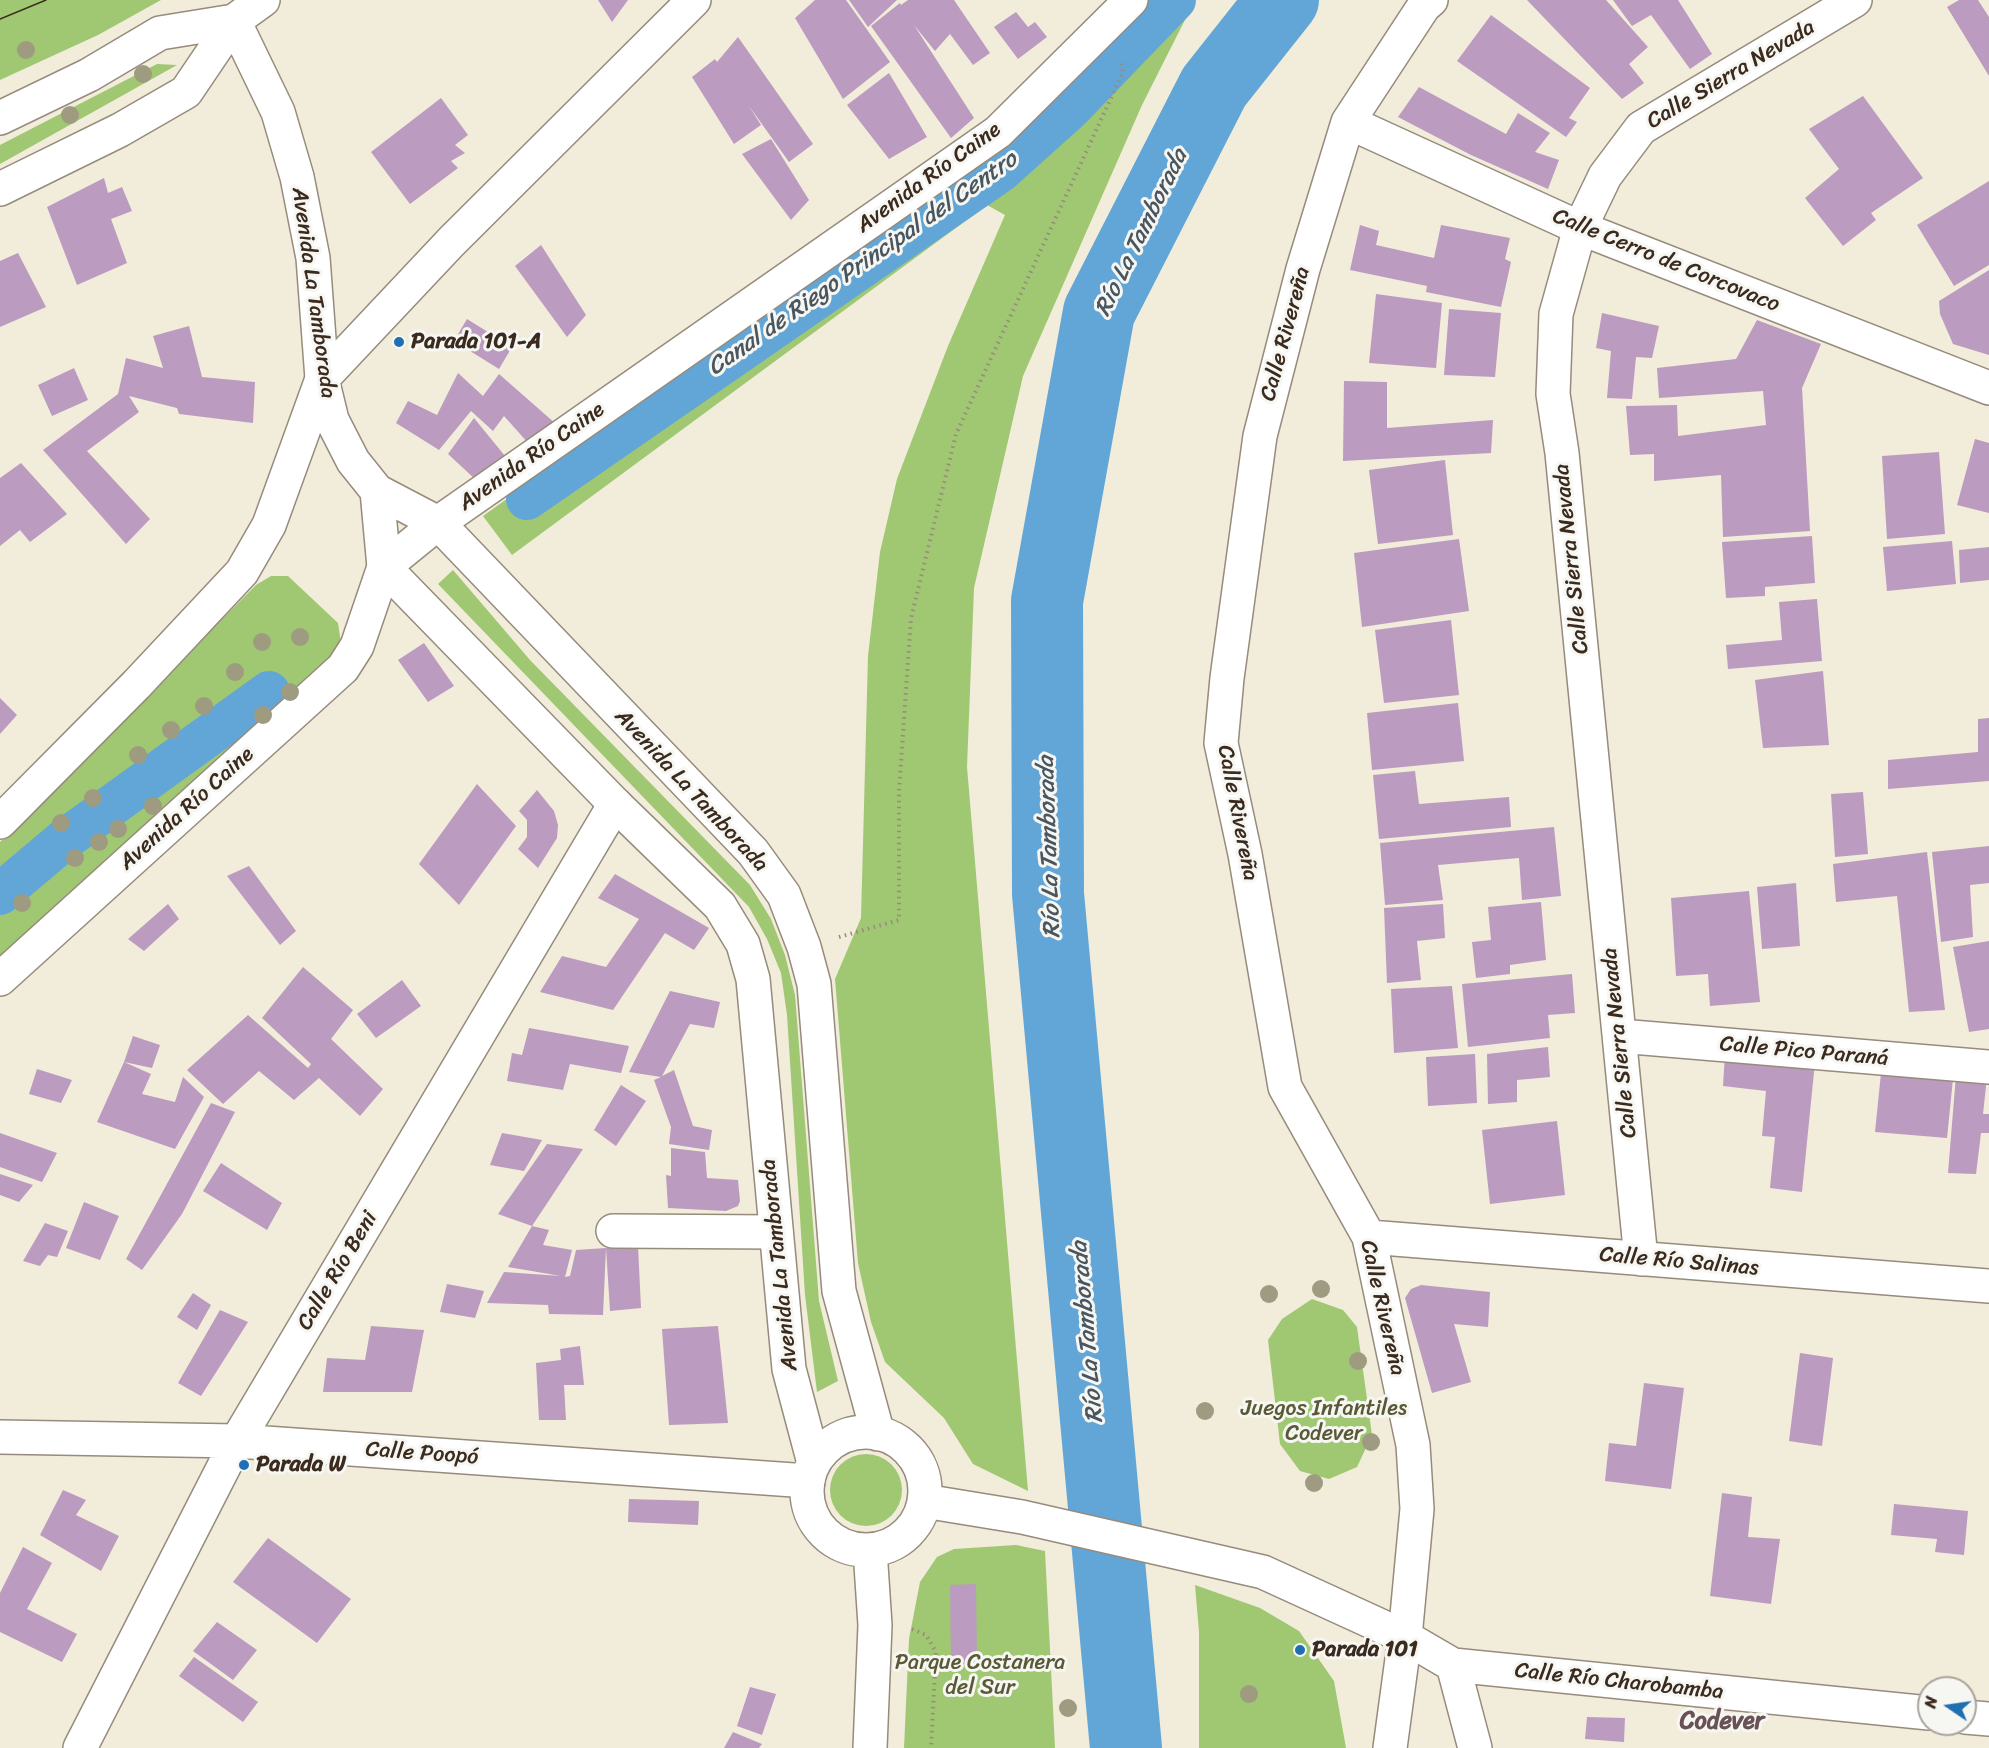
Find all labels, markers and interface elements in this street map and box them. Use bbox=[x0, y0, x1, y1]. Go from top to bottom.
street label: Calle Sierra Nevada bbox=[1642, 15, 1820, 135]
street label: Avenida Río Caine bbox=[852, 117, 1006, 239]
water label: Río La Tamborada bbox=[1089, 145, 1195, 321]
water label: Canal de Riego Principal del Centro bbox=[703, 146, 1023, 382]
street label: Avenida La Tamborada bbox=[285, 186, 341, 400]
street label: Calle Cerro de Corcovaco bbox=[1549, 203, 1783, 319]
street label: Calle Rivereña bbox=[1255, 264, 1317, 404]
place label: Parada 101-A bbox=[411, 329, 541, 355]
marker: Parada 101-A bbox=[392, 335, 406, 349]
street label: Avenida Río Caine bbox=[454, 397, 610, 517]
street label: Calle Sierra Nevada bbox=[1549, 463, 1595, 655]
street label: Avenida La Tamborada bbox=[609, 704, 773, 878]
street label: Avenida Río Caine bbox=[114, 742, 260, 876]
street label: Calle Rivereña bbox=[1211, 743, 1263, 883]
water label: Río La Tamborada bbox=[1032, 755, 1068, 939]
street label: Calle Sierra Nevada bbox=[1597, 947, 1643, 1139]
street label: Calle Pico Paraná bbox=[1719, 1031, 1889, 1073]
street label: Avenida La Tamborada bbox=[756, 1158, 804, 1372]
street label: Calle Río Beni bbox=[292, 1207, 384, 1335]
street label: Calle Rivereña bbox=[1354, 1238, 1410, 1378]
water label: Río La Tamborada bbox=[1066, 1240, 1110, 1424]
street label: Calle Río Salinas bbox=[1598, 1242, 1760, 1282]
park label: Juegos Infantiles Codever bbox=[1241, 1396, 1407, 1448]
street label: Calle Poopó bbox=[365, 1437, 479, 1471]
place label: Parada W bbox=[256, 1452, 346, 1478]
marker: Parada W bbox=[237, 1458, 251, 1472]
place label: Parada 101 bbox=[1312, 1637, 1418, 1663]
marker: Parada 101 bbox=[1293, 1643, 1307, 1657]
park label: Parque Costanera del Sur bbox=[895, 1650, 1065, 1702]
street label: Calle Río Charobamba bbox=[1513, 1658, 1725, 1706]
north arrow bbox=[1917, 1676, 1977, 1736]
text: N bbox=[1916, 1694, 1946, 1711]
district label: Codever bbox=[1680, 1708, 1764, 1736]

